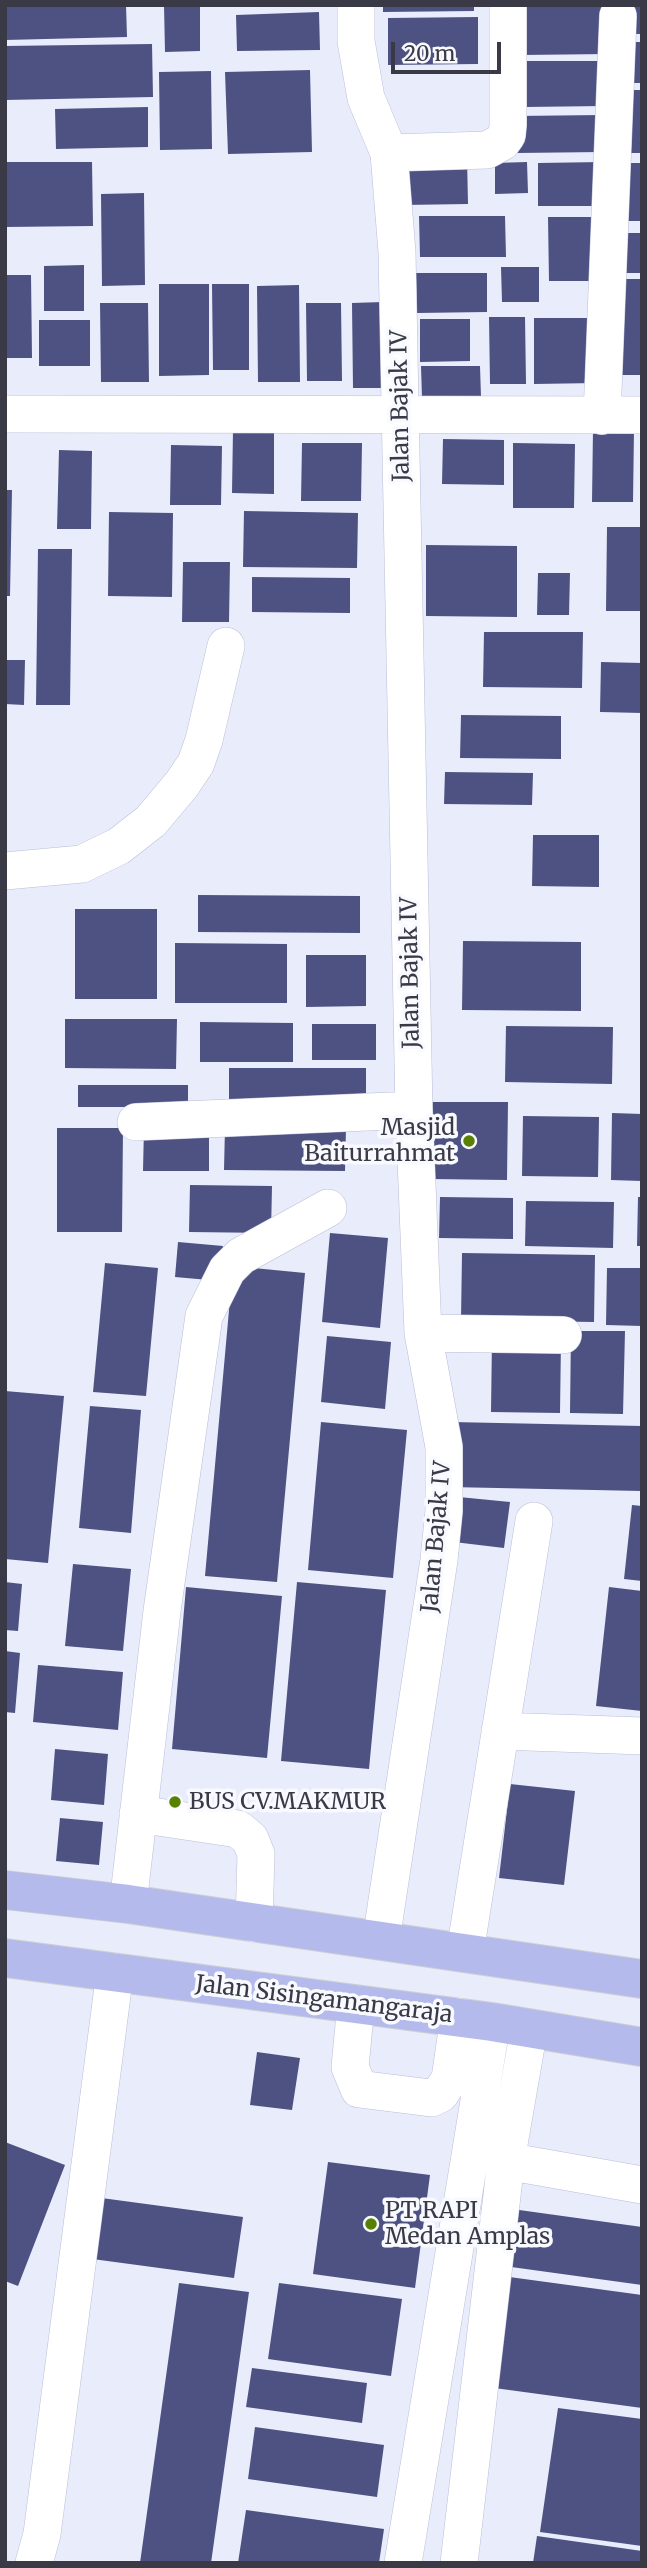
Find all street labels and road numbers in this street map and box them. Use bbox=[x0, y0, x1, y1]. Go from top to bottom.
street label: Jalan Bajak IV bbox=[386, 330, 416, 482]
street label: Jalan Bajak IV bbox=[396, 897, 426, 1049]
street label: Jalan Bajak IV bbox=[417, 1460, 457, 1614]
street label: Jalan Sisingamangaraja bbox=[194, 1971, 454, 2029]

